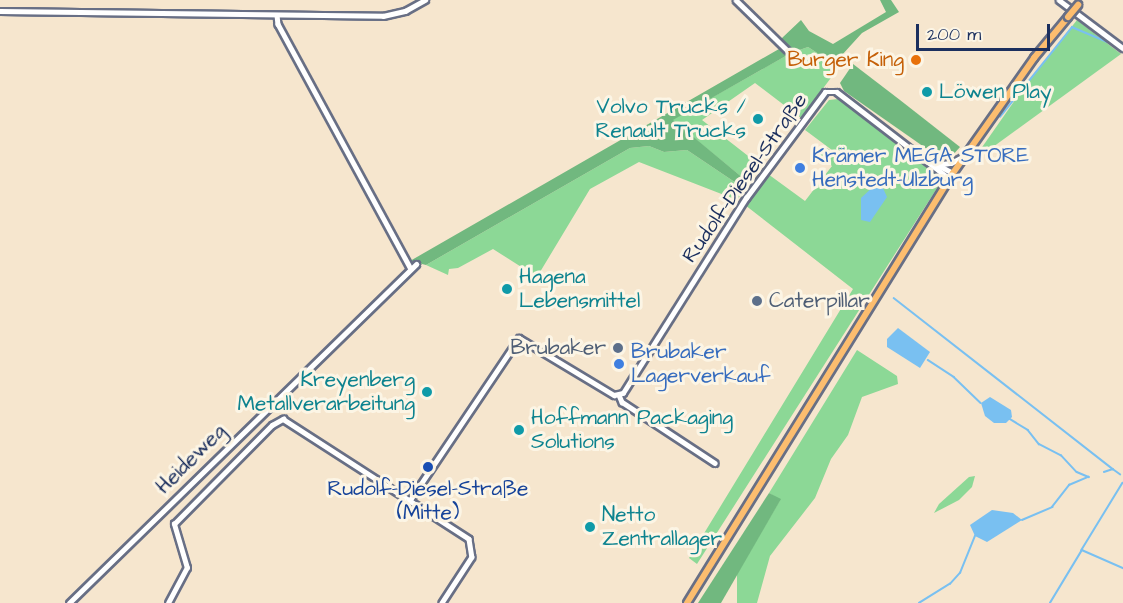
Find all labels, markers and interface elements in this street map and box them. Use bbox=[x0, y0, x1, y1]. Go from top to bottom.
scale bar bbox=[919, 12, 1052, 50]
text: 200 m bbox=[927, 22, 981, 47]
place label: Burger King bbox=[787, 47, 904, 73]
marker: Burger King bbox=[909, 53, 923, 67]
place label: Löwen Play bbox=[939, 79, 1052, 105]
marker: Löwen Play bbox=[920, 85, 934, 99]
street label: Rudolf-Diesel-Straße bbox=[677, 88, 813, 268]
place label: Volvo Trucks / Renault Trucks bbox=[596, 94, 746, 144]
marker: Volvo Trucks / Renault Trucks bbox=[751, 112, 765, 126]
place label: Krämer MEGA STORE Henstedt-Ulzburg bbox=[812, 143, 1029, 193]
marker: Krämer MEGA STORE Henstedt-Ulzburg bbox=[793, 161, 807, 175]
place label: Hagena Lebensmittel bbox=[519, 264, 640, 314]
marker: Hagena Lebensmittel bbox=[500, 282, 514, 296]
place label: Caterpillar bbox=[769, 288, 870, 314]
marker: Caterpillar bbox=[750, 294, 764, 308]
place label: Brubaker bbox=[510, 335, 606, 361]
place label: Brubaker Lagerverkauf bbox=[631, 339, 771, 389]
marker: Brubaker bbox=[611, 341, 625, 355]
marker: Brubaker Lagerverkauf bbox=[612, 357, 626, 371]
place label: Kreyenberg Metallverarbeitung bbox=[238, 367, 415, 417]
marker: Kreyenberg Metallverarbeitung bbox=[420, 385, 434, 399]
place label: Hoffmann Packaging Solutions bbox=[531, 405, 733, 455]
street label: Heideweg bbox=[151, 419, 231, 499]
marker: Hoffmann Packaging Solutions bbox=[512, 423, 526, 437]
marker: Rudolf-Diesel-Straße (Mitte) bbox=[421, 460, 435, 474]
place label: Rudolf-Diesel-Straße (Mitte) bbox=[328, 476, 528, 526]
place label: Netto Zentrallager bbox=[602, 502, 722, 552]
marker: Netto Zentrallager bbox=[583, 520, 597, 534]

